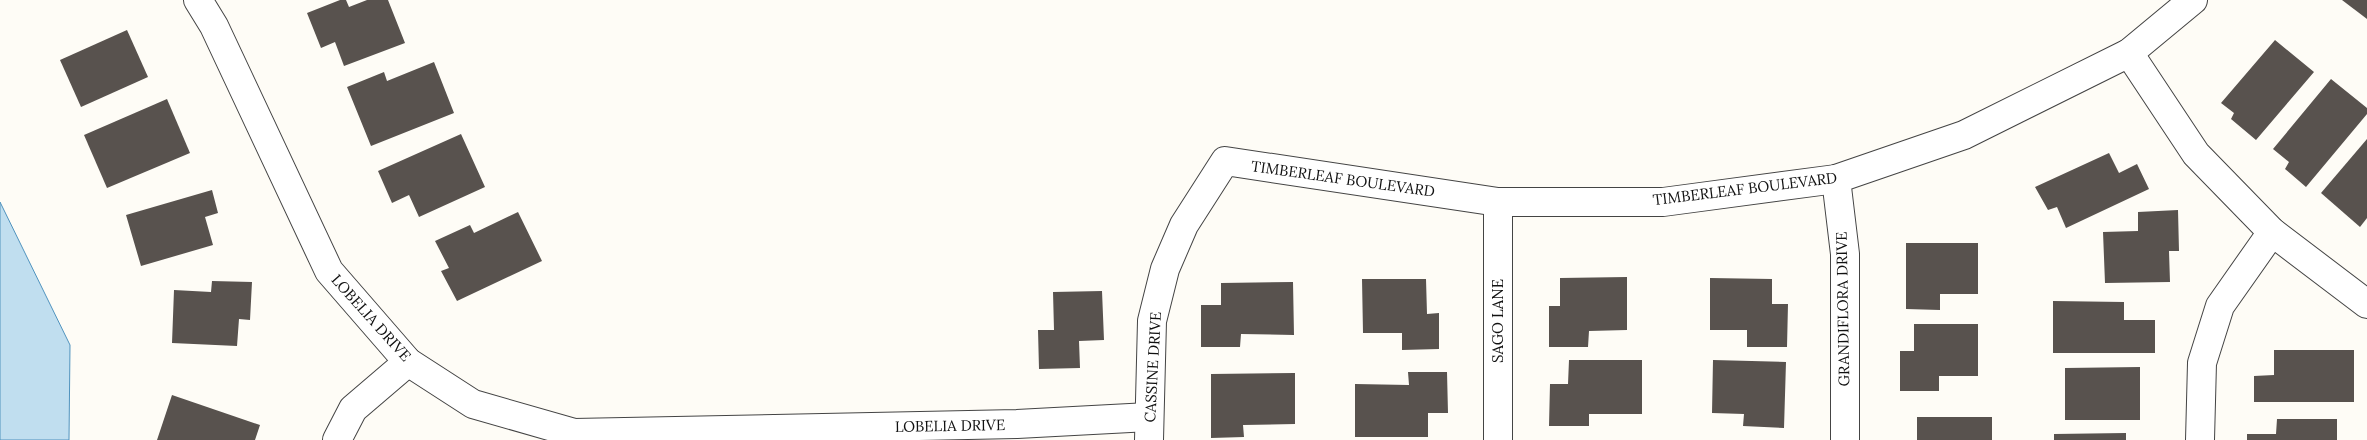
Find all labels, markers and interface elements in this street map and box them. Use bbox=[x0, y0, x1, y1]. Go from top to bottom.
street label: TIMBERLEAF BOULEVARD bbox=[1250, 156, 1436, 201]
street label: TIMBERLEAF BOULEVARD bbox=[1652, 168, 1838, 209]
street label: GRANDIFLORA DRIVE bbox=[1832, 231, 1853, 387]
street label: LOBELIA DRIVE bbox=[327, 270, 415, 365]
street label: SAGO LANE bbox=[1488, 279, 1507, 363]
street label: CASSINE DRIVE bbox=[1140, 311, 1165, 423]
street label: LOBELIA DRIVE bbox=[895, 415, 1005, 436]

